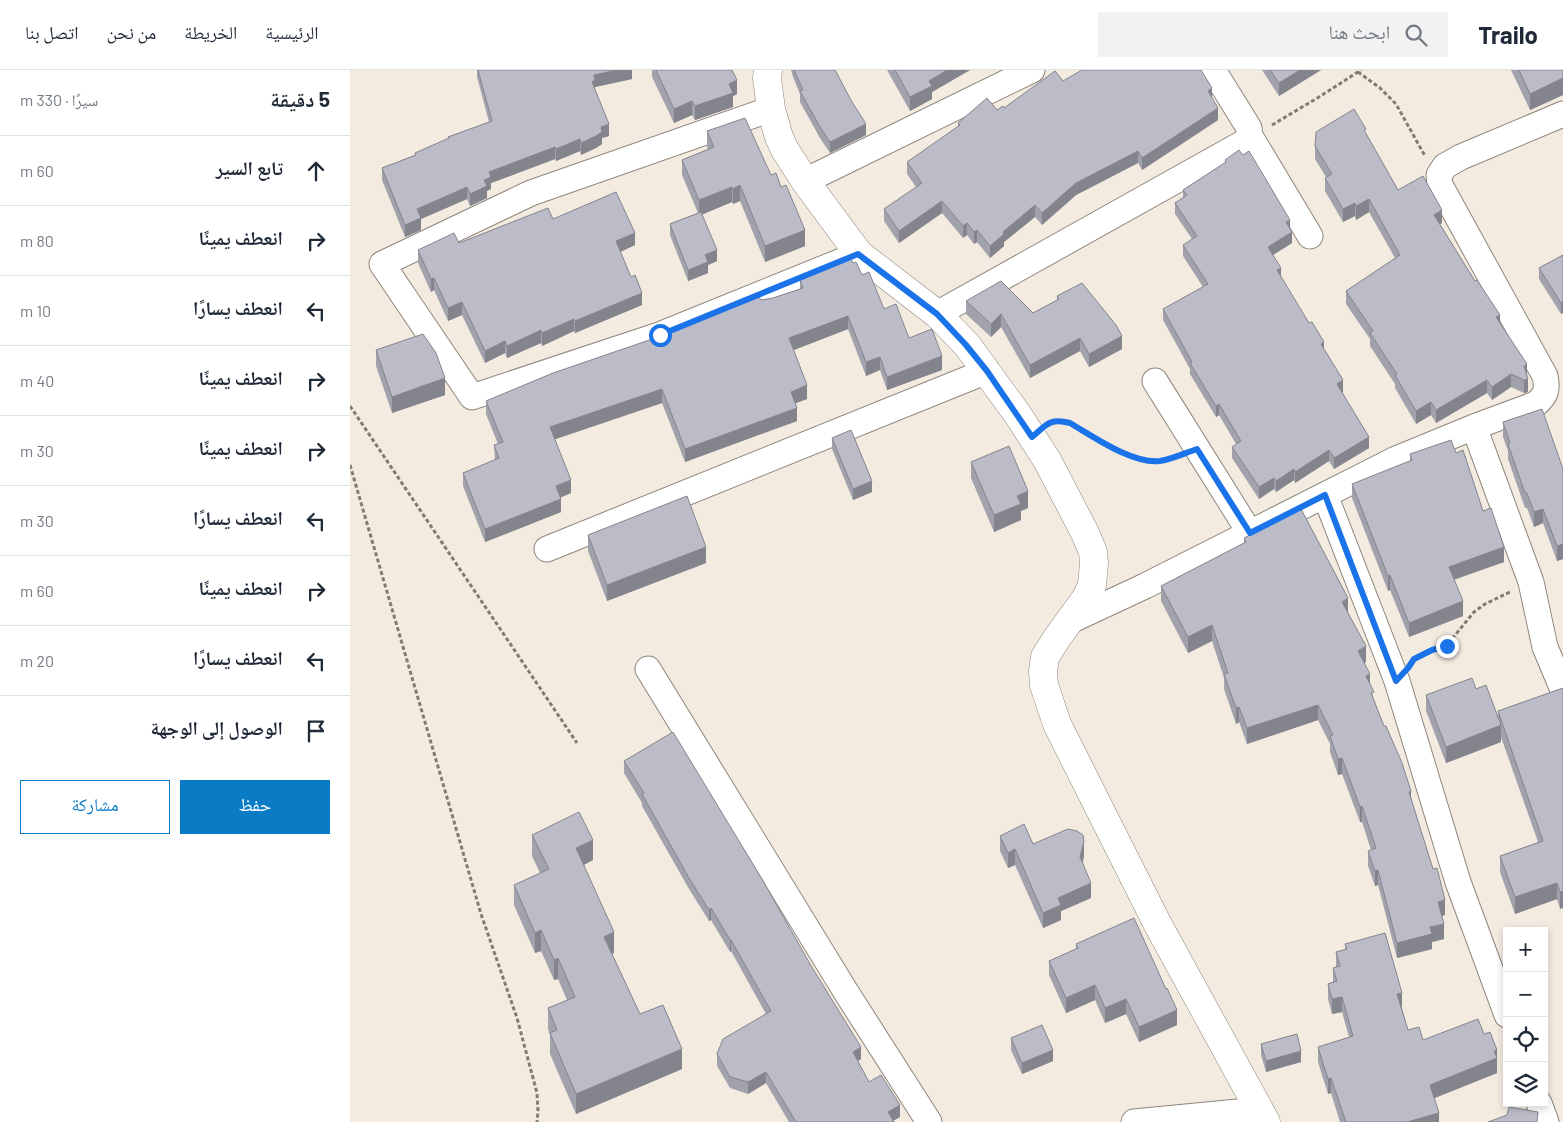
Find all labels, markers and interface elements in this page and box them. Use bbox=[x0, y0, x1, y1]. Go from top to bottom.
search box bbox=[1098, 12, 1448, 57]
text: ابحث هنا bbox=[1329, 20, 1390, 43]
text: Trailo bbox=[1478, 20, 1538, 49]
text: اتصل بنا bbox=[25, 21, 78, 43]
text: من نحن bbox=[106, 21, 156, 43]
text: الخريطة bbox=[184, 21, 237, 43]
text: الرئيسية bbox=[265, 21, 319, 43]
icon: search bbox=[1402, 21, 1430, 49]
text: 5 دقيقة bbox=[270, 86, 330, 111]
text: سيرًا · 330 m bbox=[20, 90, 98, 109]
text: تابع السير bbox=[216, 156, 283, 179]
icon: ahead bbox=[302, 157, 330, 185]
text: 60 m bbox=[20, 161, 54, 180]
text: انعطف يمينًا bbox=[199, 226, 283, 249]
icon: right bbox=[302, 227, 330, 255]
text: 80 m bbox=[20, 231, 54, 250]
text: انعطف يسارًا bbox=[193, 296, 283, 319]
icon: left bbox=[302, 297, 330, 325]
text: 10 m bbox=[20, 301, 51, 320]
route start bbox=[649, 324, 672, 347]
text: انعطف يمينًا bbox=[199, 366, 283, 389]
icon: right bbox=[302, 367, 330, 395]
text: 40 m bbox=[20, 371, 54, 390]
text: انعطف يمينًا bbox=[199, 436, 283, 459]
icon: right bbox=[302, 437, 330, 465]
text: 30 m bbox=[20, 441, 54, 460]
text: انعطف يسارًا bbox=[193, 506, 283, 529]
icon: left bbox=[302, 507, 330, 535]
text: 30 m bbox=[20, 511, 54, 530]
text: انعطف يمينًا bbox=[199, 576, 283, 599]
icon: right bbox=[302, 577, 330, 605]
text: 60 m bbox=[20, 581, 54, 600]
route end bbox=[1436, 635, 1459, 658]
text: انعطف يسارًا bbox=[193, 646, 283, 669]
icon: left bbox=[302, 647, 330, 675]
text: 20 m bbox=[20, 651, 54, 670]
text: الوصول إلى الوجهة bbox=[150, 716, 283, 739]
icon: arrive bbox=[302, 717, 330, 745]
button: مشاركة bbox=[20, 780, 170, 834]
button: حفظ bbox=[180, 780, 330, 834]
map controls bbox=[1503, 927, 1548, 1107]
button: + bbox=[1503, 927, 1548, 972]
button: − bbox=[1503, 972, 1548, 1017]
button: locate bbox=[1503, 1017, 1548, 1062]
button: layers bbox=[1503, 1062, 1548, 1107]

